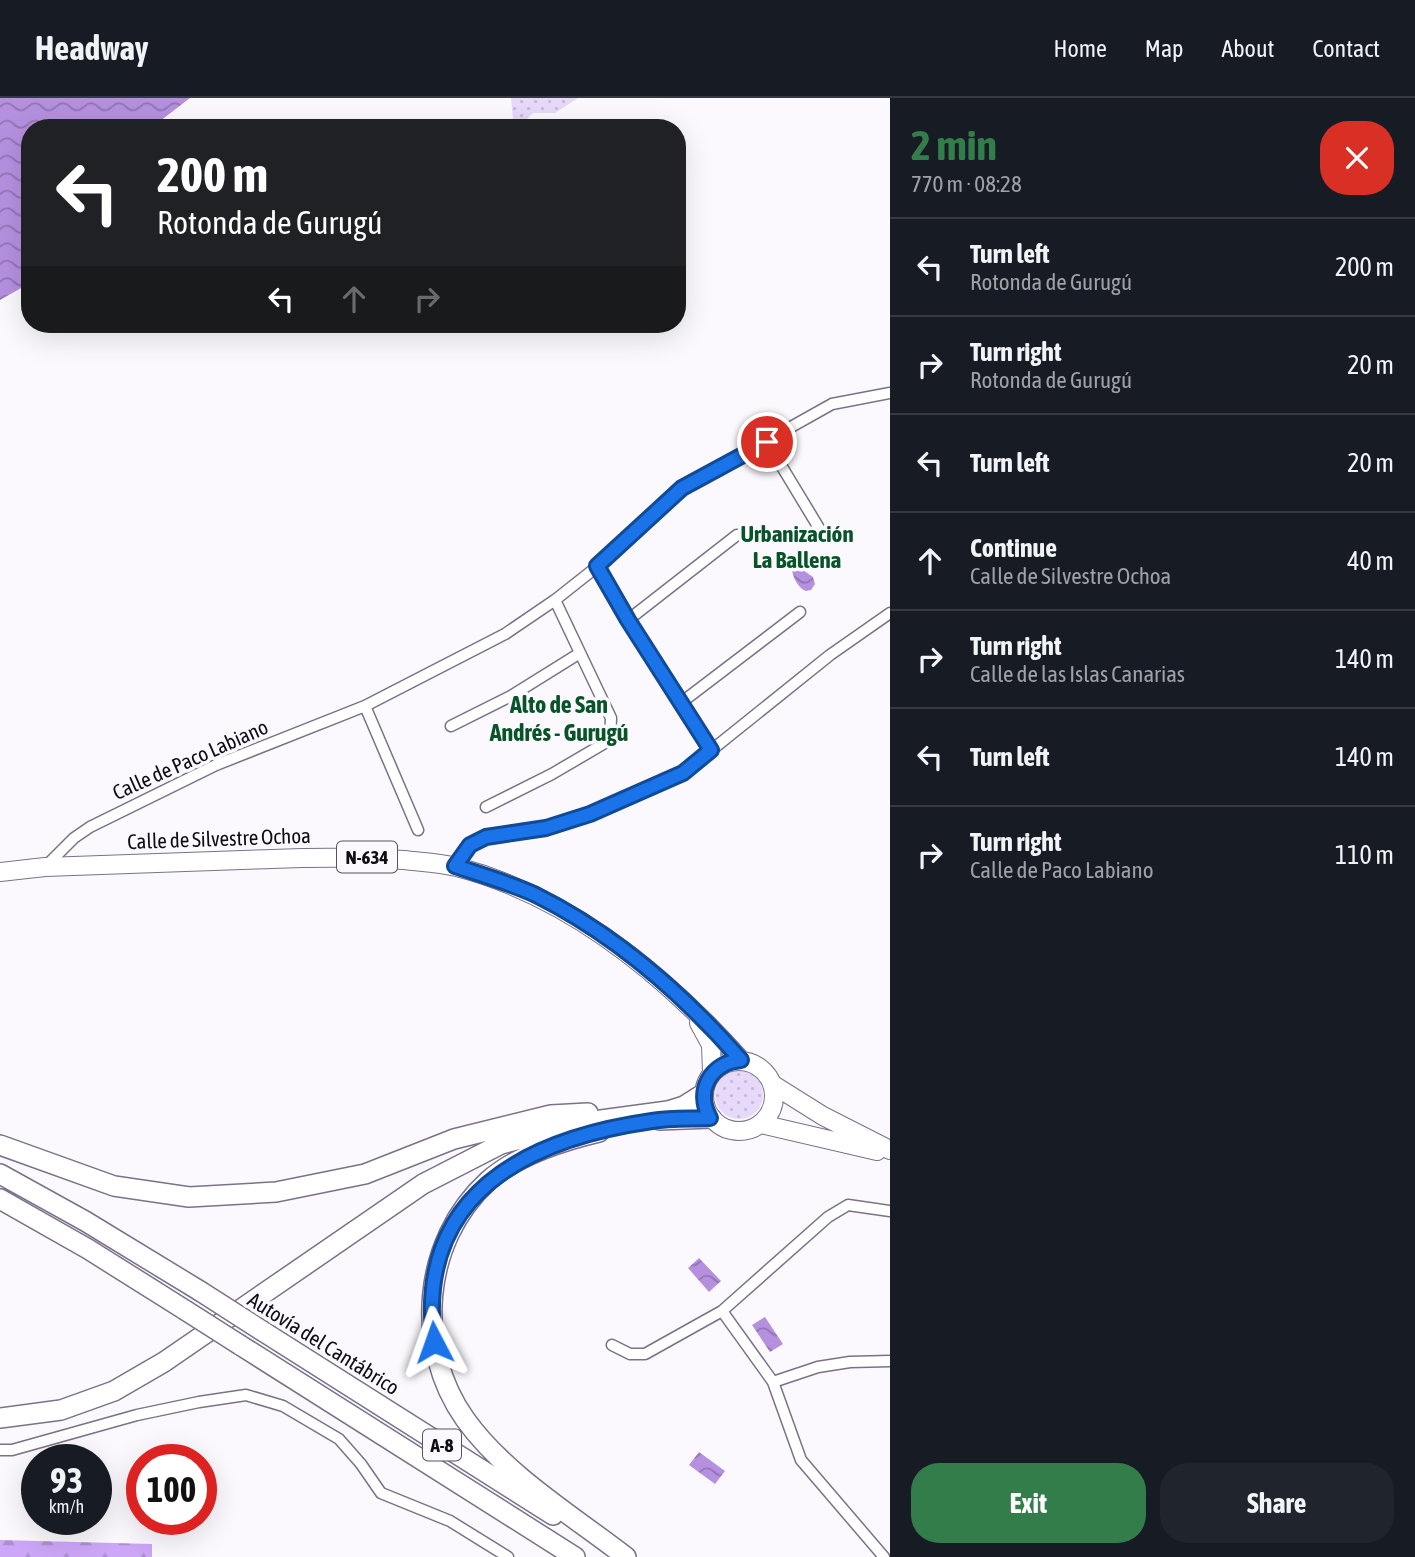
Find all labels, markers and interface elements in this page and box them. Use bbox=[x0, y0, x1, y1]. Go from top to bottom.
text: Headway bbox=[35, 29, 148, 67]
text: Home bbox=[1053, 35, 1107, 62]
text: Map bbox=[1145, 35, 1183, 62]
text: About bbox=[1221, 35, 1274, 62]
text: Contact bbox=[1312, 35, 1380, 62]
text: 2 min bbox=[911, 121, 997, 169]
button: close bbox=[1320, 121, 1394, 195]
text: 200 m bbox=[157, 146, 268, 202]
icon: left bbox=[42, 147, 133, 238]
text: 770 m · 08:28 bbox=[911, 171, 1022, 197]
text: Rotonda de Gurugú bbox=[157, 204, 383, 241]
text: Turn left bbox=[970, 239, 1050, 269]
icon: left bbox=[911, 248, 949, 286]
text: 200 m bbox=[1335, 252, 1394, 282]
text: Rotonda de Gurugú bbox=[970, 269, 1132, 295]
icon: left bbox=[262, 280, 300, 318]
icon: ahead bbox=[335, 280, 373, 318]
icon: right bbox=[408, 280, 446, 318]
text: Turn right bbox=[970, 337, 1061, 367]
icon: right bbox=[911, 346, 949, 384]
text: 20 m bbox=[1347, 350, 1394, 380]
text: Rotonda de Gurugú bbox=[970, 367, 1132, 393]
pin bbox=[737, 412, 797, 472]
icon: arrive bbox=[748, 423, 786, 461]
icon: left bbox=[911, 444, 949, 482]
text: Turn left bbox=[970, 448, 1050, 478]
text: 20 m bbox=[1347, 448, 1394, 478]
district label: Urbanización La Ballena bbox=[740, 521, 854, 573]
text: Continue bbox=[970, 533, 1057, 563]
icon: ahead bbox=[911, 542, 949, 580]
text: 40 m bbox=[1347, 546, 1394, 576]
text: Calle de Silvestre Ochoa bbox=[970, 563, 1171, 589]
text: Turn right bbox=[970, 631, 1061, 661]
icon: right bbox=[911, 640, 949, 678]
text: 140 m bbox=[1335, 644, 1394, 674]
text: Calle de las Islas Canarias bbox=[970, 661, 1185, 687]
district label: Alto de San Andrés - Gurugú bbox=[489, 691, 628, 746]
street label: Calle de Paco Labiano bbox=[109, 714, 271, 804]
icon: left bbox=[911, 738, 949, 776]
text: Turn left bbox=[970, 742, 1050, 772]
text: 140 m bbox=[1335, 742, 1394, 772]
street label: Calle de Silvestre Ochoa bbox=[127, 823, 311, 853]
text: Turn right bbox=[970, 827, 1061, 857]
icon: right bbox=[911, 836, 949, 874]
text: 110 m bbox=[1335, 840, 1394, 870]
road number: N-634 bbox=[337, 842, 397, 872]
text: Calle de Paco Labiano bbox=[970, 857, 1154, 883]
street label: Autovía del Cantábrico bbox=[244, 1287, 404, 1399]
position arrow bbox=[397, 1305, 471, 1379]
road number: A-8 bbox=[423, 1429, 461, 1460]
speed limit sign: 100 bbox=[126, 1444, 217, 1535]
text: 93 bbox=[50, 1460, 83, 1500]
button: Exit bbox=[911, 1463, 1146, 1543]
button: Share bbox=[1160, 1463, 1394, 1543]
text: km/h bbox=[49, 1496, 84, 1517]

